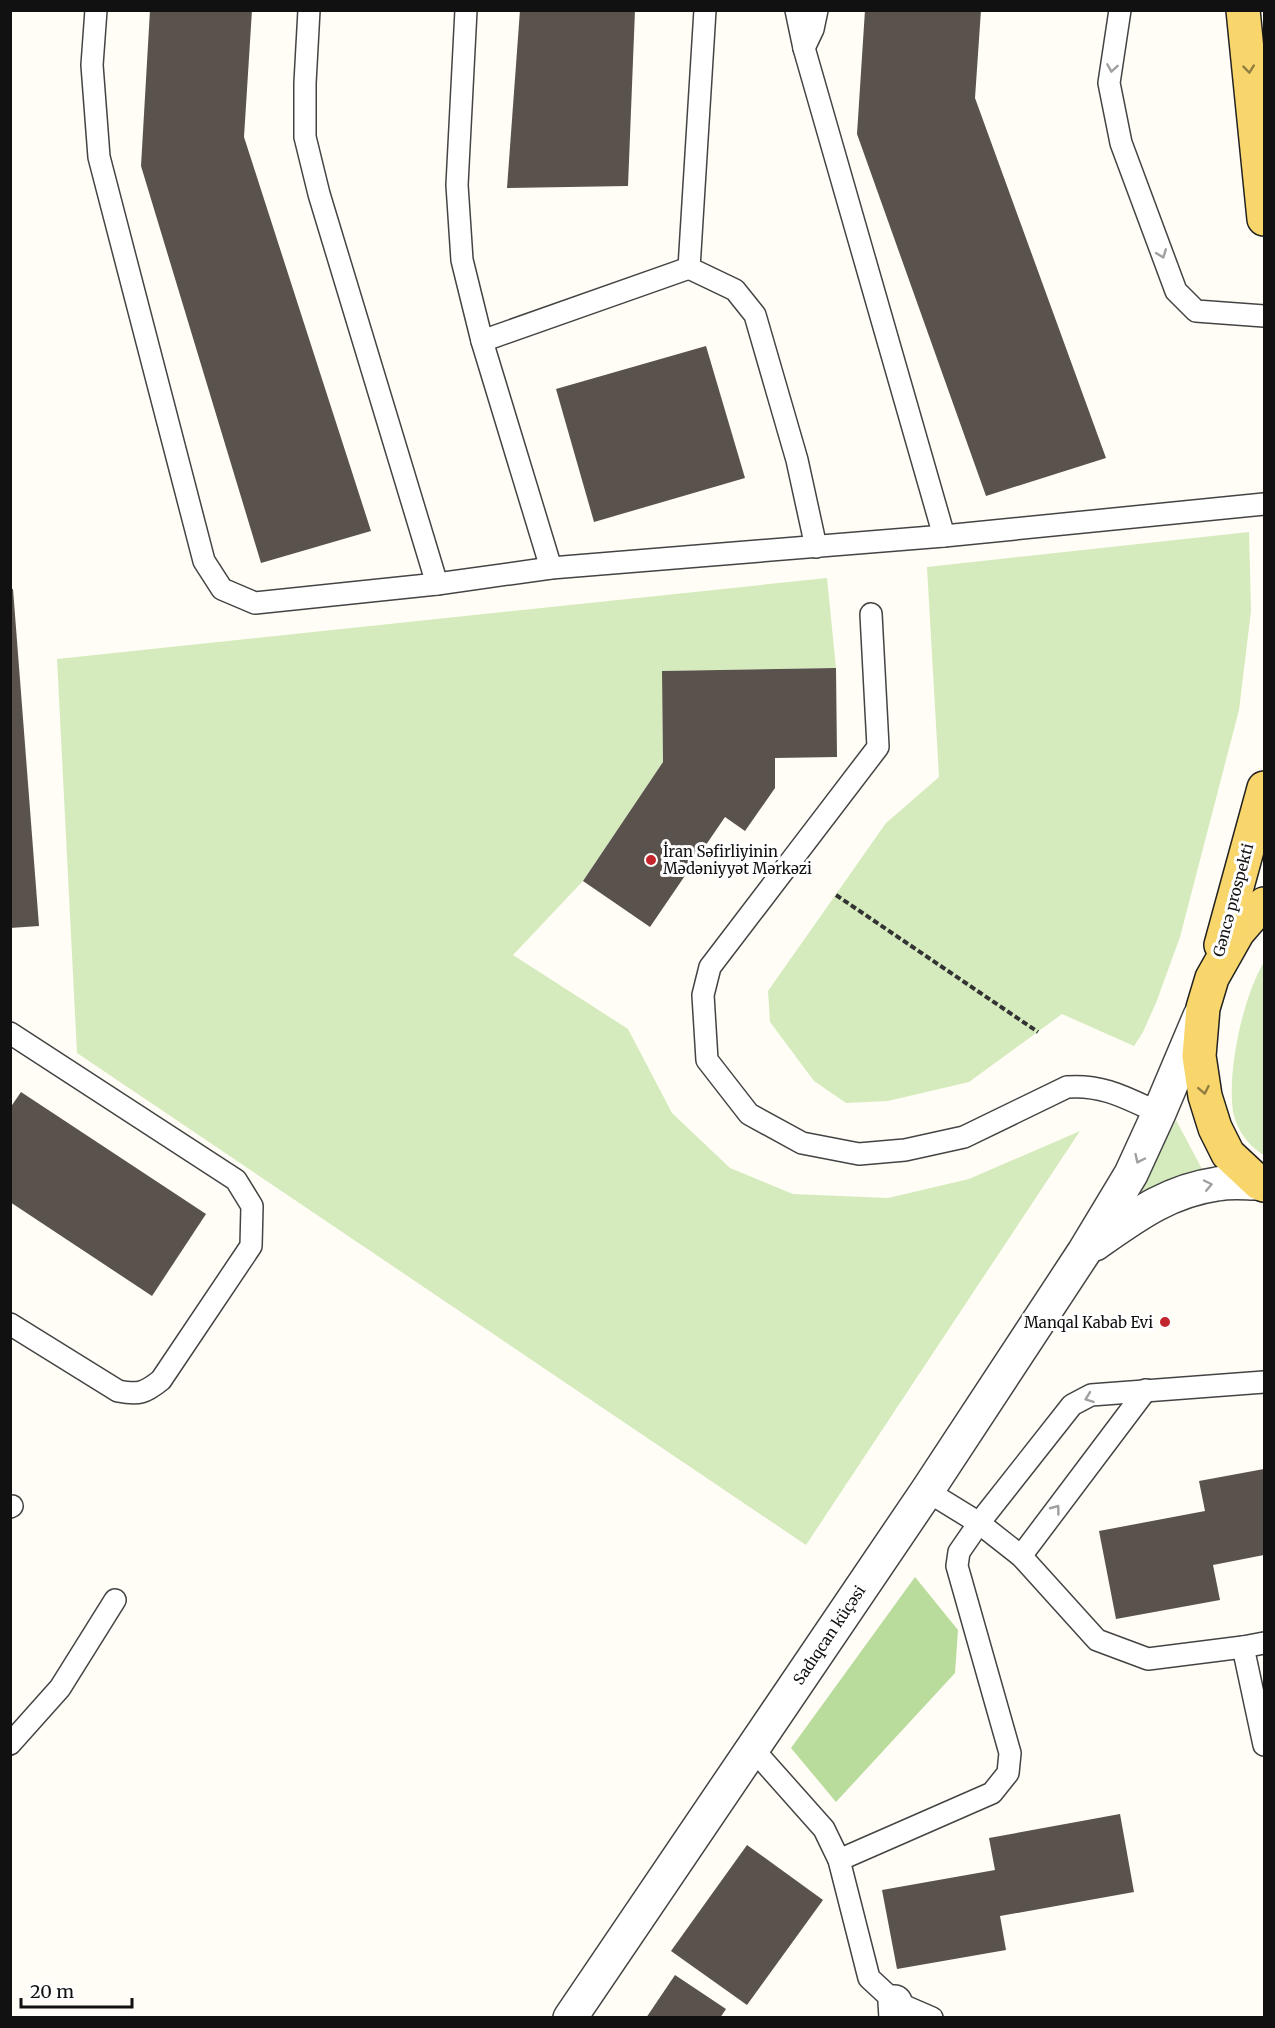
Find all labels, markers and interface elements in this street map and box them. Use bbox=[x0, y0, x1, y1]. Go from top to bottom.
one-way arrow bbox=[1106, 64, 1118, 73]
one-way arrow bbox=[1242, 64, 1255, 73]
one-way arrow bbox=[1155, 249, 1168, 259]
street label: Gəncə prospekti bbox=[1209, 841, 1257, 959]
place label: İran Səfirliyinin Mədəniyyət Mərkəzi bbox=[663, 842, 812, 878]
marker: İran Səfirliyinin Mədəniyyət Mərkəzi bbox=[644, 853, 658, 867]
one-way arrow bbox=[1197, 1085, 1210, 1095]
one-way arrow bbox=[1134, 1152, 1146, 1163]
one-way arrow bbox=[1203, 1180, 1213, 1193]
place label: Manqal Kabab Evi bbox=[1024, 1313, 1153, 1332]
marker: Manqal Kabab Evi bbox=[1158, 1315, 1172, 1329]
one-way arrow bbox=[1084, 1391, 1094, 1404]
one-way arrow bbox=[1049, 1505, 1060, 1516]
street label: Sadıqcan küçəsi bbox=[789, 1582, 869, 1688]
scale bar bbox=[21, 1971, 132, 2009]
text: 20 m bbox=[30, 1980, 74, 2003]

